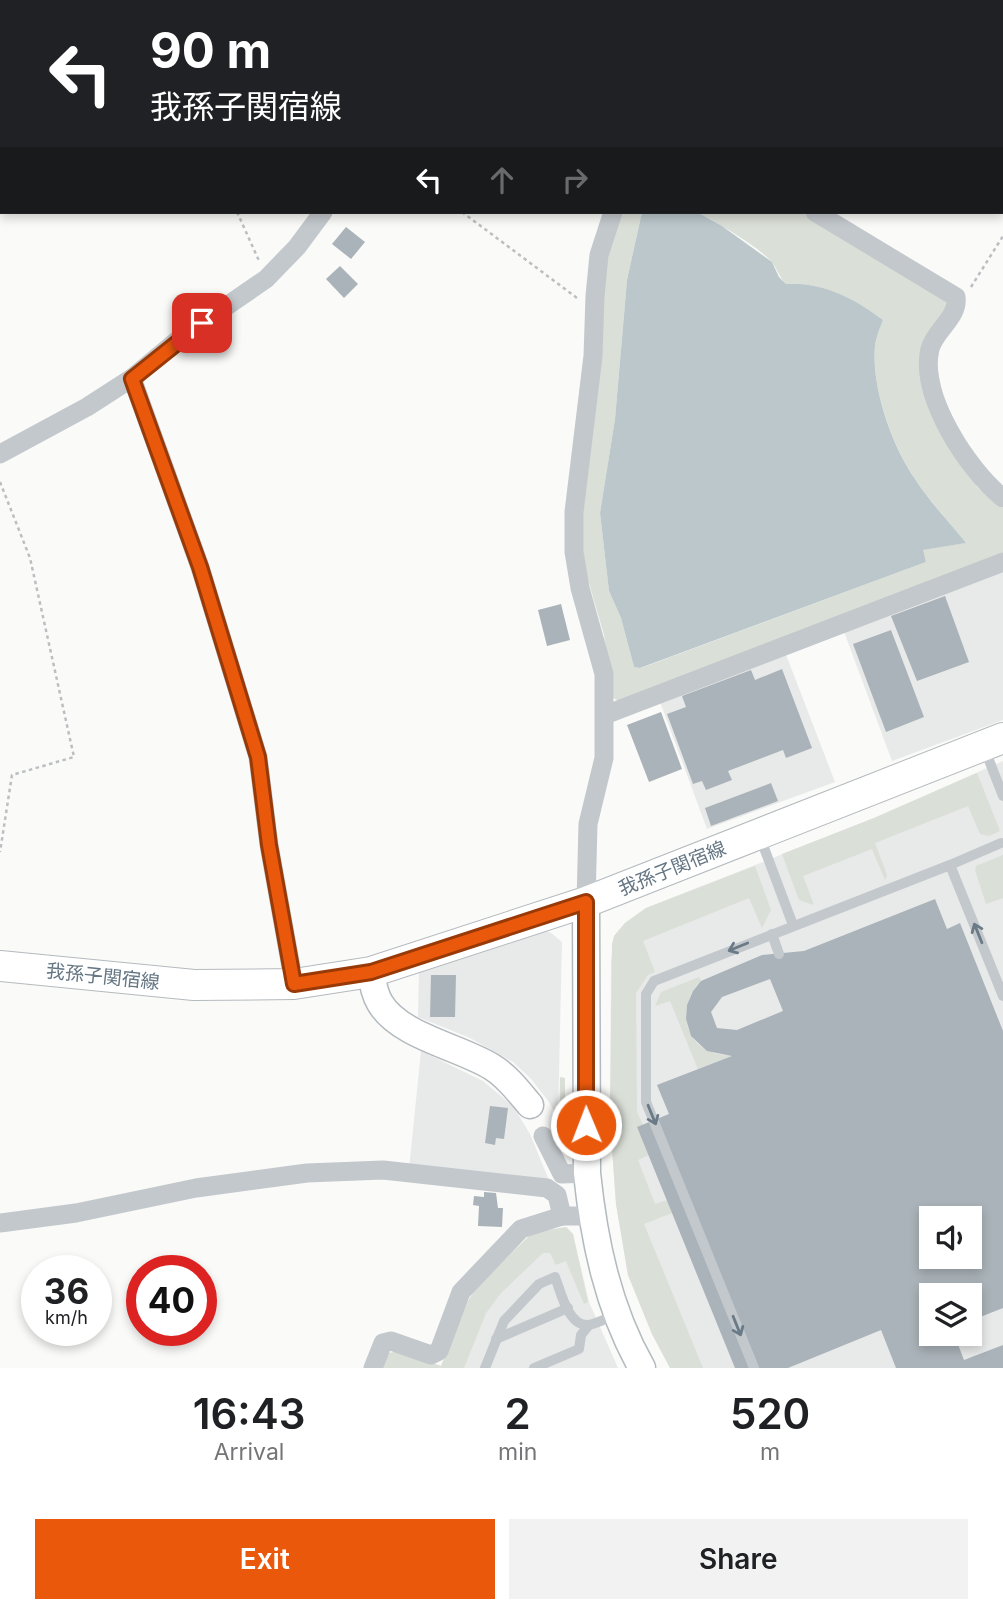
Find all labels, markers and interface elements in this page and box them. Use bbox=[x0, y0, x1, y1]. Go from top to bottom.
text: 90 m bbox=[150, 21, 271, 80]
icon: left bbox=[35, 28, 126, 119]
text: 我孫子関宿線 bbox=[150, 87, 342, 126]
icon: left bbox=[410, 161, 448, 199]
icon: ahead bbox=[483, 161, 521, 199]
icon: right bbox=[556, 161, 594, 199]
pin bbox=[172, 293, 232, 353]
icon: arrive bbox=[183, 304, 221, 342]
street label: 我孫子関宿線 bbox=[615, 836, 729, 900]
one-way arrow bbox=[970, 922, 983, 944]
one-way arrow bbox=[728, 942, 750, 955]
street label: 我孫子関宿線 bbox=[45, 959, 161, 994]
position arrow bbox=[549, 1088, 623, 1162]
one-way arrow bbox=[646, 1103, 659, 1125]
map controls bbox=[919, 1206, 982, 1346]
button: sound bbox=[919, 1206, 982, 1269]
speed limit sign: 40 bbox=[126, 1255, 217, 1346]
text: 36 bbox=[44, 1270, 89, 1312]
button: layers bbox=[919, 1283, 982, 1346]
text: km/h bbox=[45, 1307, 88, 1328]
one-way arrow bbox=[731, 1314, 744, 1336]
text: 16:43 bbox=[193, 1388, 305, 1439]
text: 2 bbox=[505, 1388, 531, 1439]
text: 520 bbox=[730, 1388, 810, 1439]
text: Arrival bbox=[214, 1438, 284, 1466]
text: min bbox=[498, 1438, 537, 1466]
text: m bbox=[760, 1438, 780, 1466]
button: Exit bbox=[35, 1519, 495, 1599]
button: Share bbox=[509, 1519, 968, 1599]

